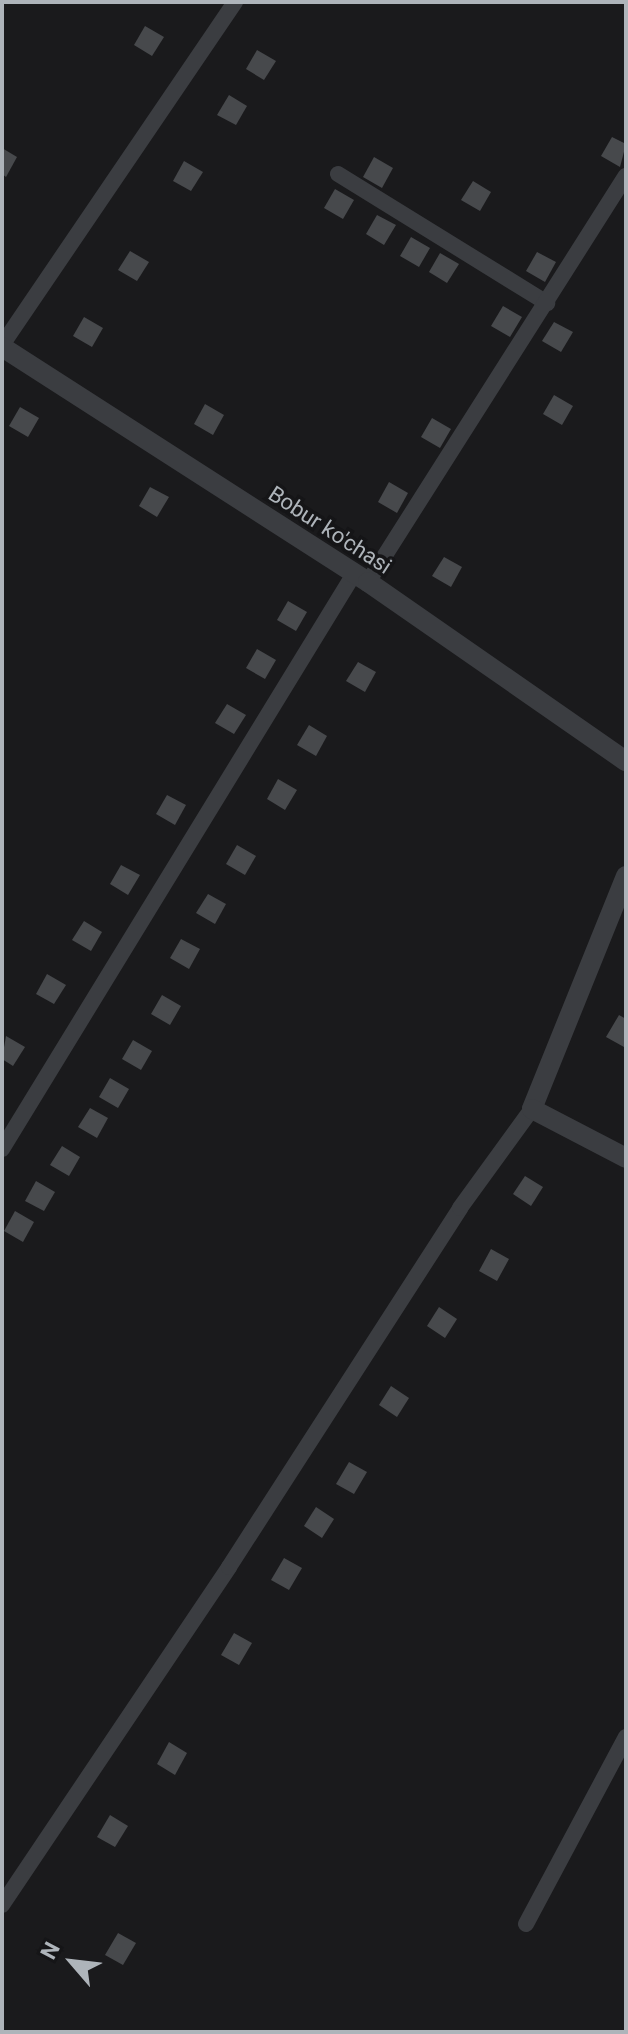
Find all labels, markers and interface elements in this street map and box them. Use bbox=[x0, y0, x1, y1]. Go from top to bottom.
street label: Bobur ko'chasi bbox=[264, 480, 396, 580]
north arrow bbox=[32, 1922, 112, 2002]
text: N bbox=[36, 1938, 65, 1963]

